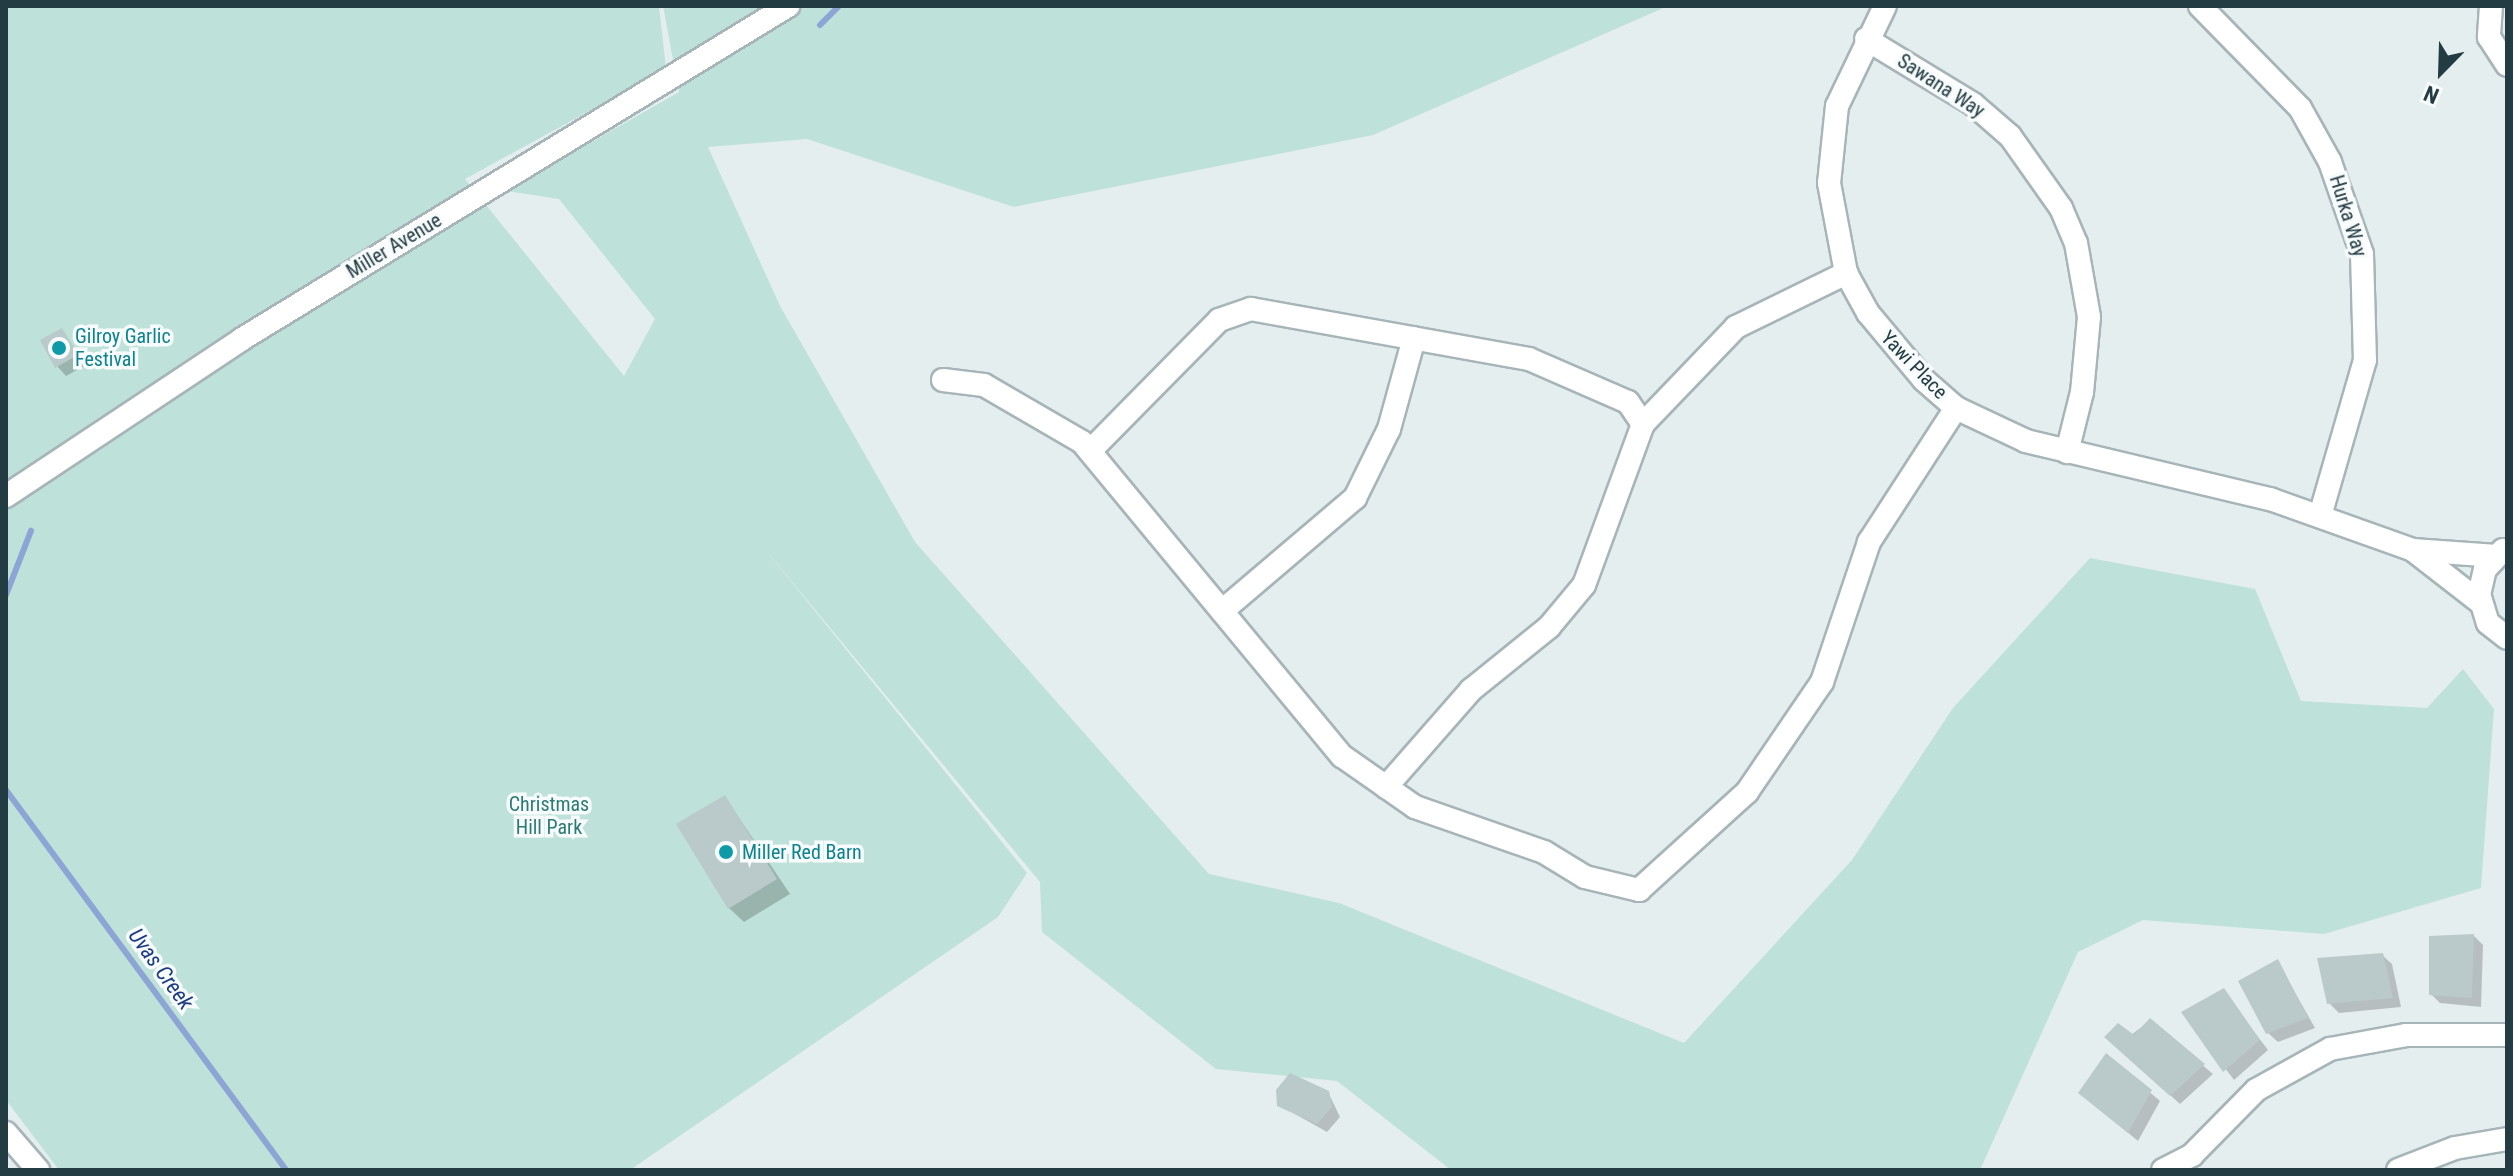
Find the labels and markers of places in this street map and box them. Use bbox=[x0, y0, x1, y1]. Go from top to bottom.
place label: Gilroy Garlic Festival bbox=[75, 324, 171, 371]
marker: Gilroy Garlic Festival bbox=[50, 339, 68, 357]
place label: Miller Red Barn bbox=[742, 840, 862, 864]
marker: Miller Red Barn bbox=[717, 843, 735, 861]

